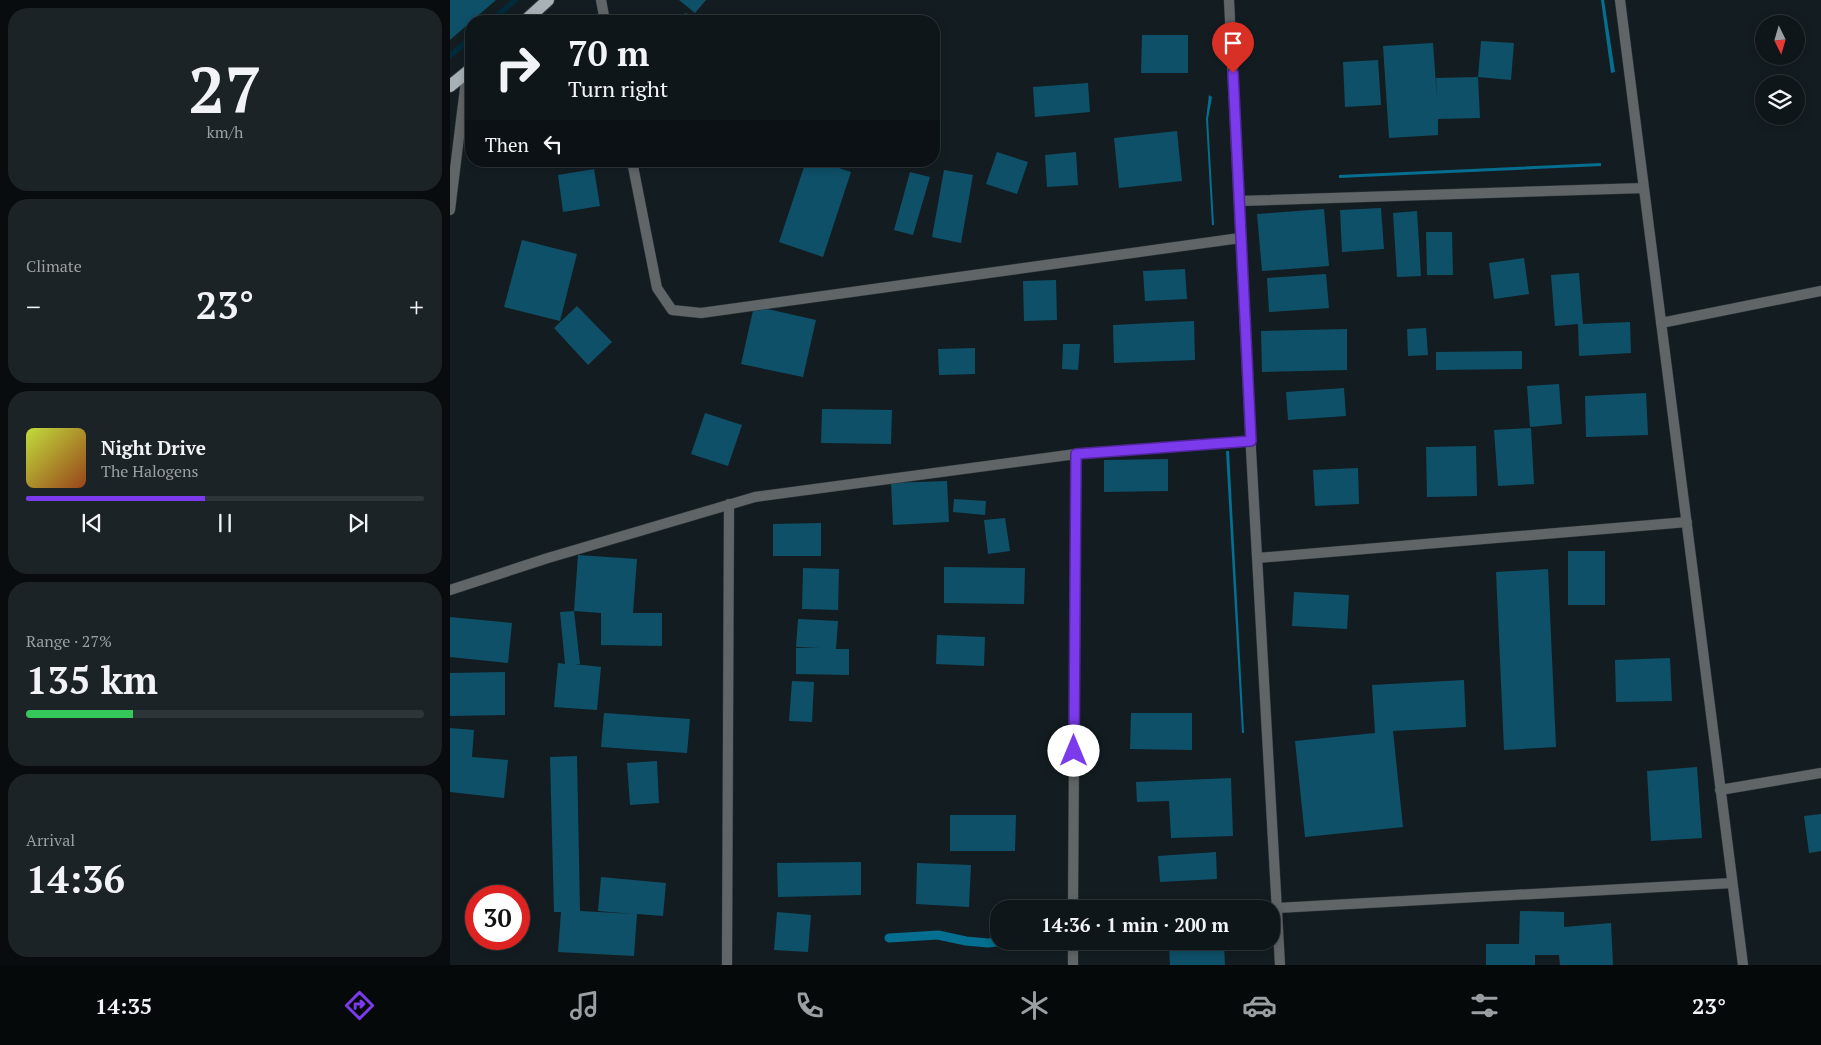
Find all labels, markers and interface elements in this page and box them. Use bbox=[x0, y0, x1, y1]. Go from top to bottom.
north arrow bbox=[1755, 15, 1805, 65]
map controls bbox=[1755, 15, 1805, 125]
pin bbox=[1212, 22, 1254, 73]
icon: arrive bbox=[1219, 29, 1247, 57]
text: 70 m bbox=[568, 30, 649, 76]
icon: right bbox=[485, 35, 550, 100]
text: 27 bbox=[188, 45, 262, 132]
text: Turn right bbox=[568, 74, 668, 103]
button: layers bbox=[1755, 75, 1805, 125]
text: km/h bbox=[207, 121, 243, 143]
icon: left bbox=[539, 130, 567, 158]
text: Then bbox=[485, 132, 529, 157]
text: Climate bbox=[26, 255, 82, 277]
text: 23° bbox=[196, 280, 254, 330]
text: − bbox=[26, 288, 41, 325]
text: + bbox=[409, 288, 424, 325]
text: Night Drive bbox=[101, 435, 206, 460]
text: The Halogens bbox=[101, 460, 199, 482]
icon: previous bbox=[78, 509, 106, 537]
icon: pause bbox=[211, 509, 239, 537]
icon: next bbox=[344, 509, 372, 537]
text: Range · 27% bbox=[26, 630, 112, 652]
text: 135 km bbox=[26, 655, 158, 705]
position arrow bbox=[1047, 724, 1099, 776]
text: Arrival bbox=[26, 829, 75, 851]
text: 14:36 bbox=[26, 854, 125, 904]
speed limit sign: 30 bbox=[465, 885, 530, 950]
text: 14:36 · 1 min · 200 m bbox=[1041, 912, 1229, 937]
icon: directions bbox=[342, 988, 377, 1023]
icon: music bbox=[567, 988, 602, 1023]
icon: phone bbox=[792, 988, 827, 1023]
icon: climate bbox=[1017, 988, 1052, 1023]
icon: car bbox=[1242, 988, 1277, 1023]
icon: filters bbox=[1467, 988, 1502, 1023]
text: 14:35 bbox=[95, 991, 152, 1020]
text: 23° bbox=[1692, 991, 1726, 1020]

